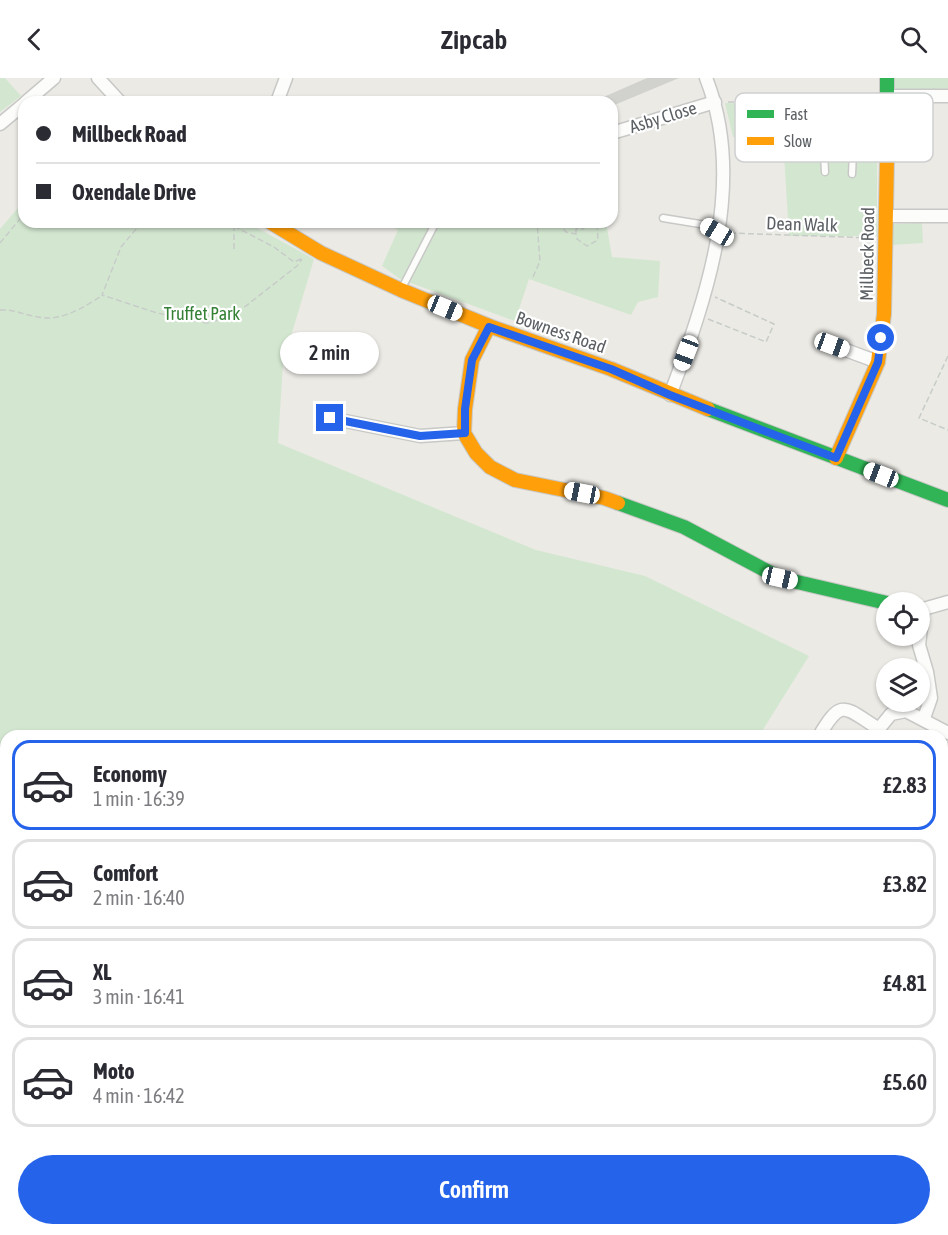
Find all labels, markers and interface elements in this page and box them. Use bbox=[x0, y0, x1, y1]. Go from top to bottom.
icon: back bbox=[18, 23, 51, 56]
icon: search bbox=[897, 23, 930, 56]
text: Zipcab bbox=[441, 24, 507, 55]
legend bbox=[735, 93, 933, 162]
street label: Asby Close bbox=[627, 97, 699, 137]
text: Fast bbox=[784, 105, 808, 123]
text: Millbeck Road bbox=[72, 121, 187, 147]
text: Slow bbox=[784, 132, 812, 150]
text: Oxendale Drive bbox=[72, 179, 196, 205]
street label: Millbeck Road bbox=[856, 207, 878, 301]
street label: Dean Walk bbox=[766, 212, 838, 236]
car bbox=[697, 215, 737, 249]
car bbox=[425, 293, 465, 323]
park label: Truffet Park bbox=[164, 303, 240, 324]
street label: Bowness Road bbox=[513, 307, 609, 357]
route start bbox=[867, 324, 894, 351]
car bbox=[812, 330, 852, 360]
callout: 2 min bbox=[280, 331, 380, 373]
car bbox=[671, 333, 701, 373]
text: 2 min bbox=[309, 341, 350, 364]
route end bbox=[316, 404, 343, 431]
car bbox=[861, 460, 901, 490]
car bbox=[563, 481, 601, 505]
car bbox=[760, 565, 800, 591]
map controls bbox=[876, 592, 930, 712]
button: locate bbox=[876, 592, 930, 646]
button: layers bbox=[876, 658, 930, 712]
icon: car bbox=[21, 758, 75, 812]
text: Economy bbox=[93, 761, 167, 787]
text: £2.83 bbox=[883, 772, 927, 798]
text: 1 min · 16:39 bbox=[93, 787, 185, 810]
icon: car bbox=[21, 857, 75, 911]
text: Comfort bbox=[93, 860, 158, 886]
text: £3.82 bbox=[883, 871, 927, 897]
text: 2 min · 16:40 bbox=[93, 886, 185, 909]
icon: car bbox=[21, 956, 75, 1010]
text: XL bbox=[93, 959, 111, 985]
text: £4.81 bbox=[883, 970, 927, 996]
text: 3 min · 16:41 bbox=[93, 985, 185, 1008]
icon: car bbox=[21, 1055, 75, 1109]
text: Moto bbox=[93, 1058, 135, 1084]
text: £5.60 bbox=[883, 1069, 927, 1095]
text: 4 min · 16:42 bbox=[93, 1084, 185, 1107]
button: Confirm bbox=[18, 1155, 930, 1224]

